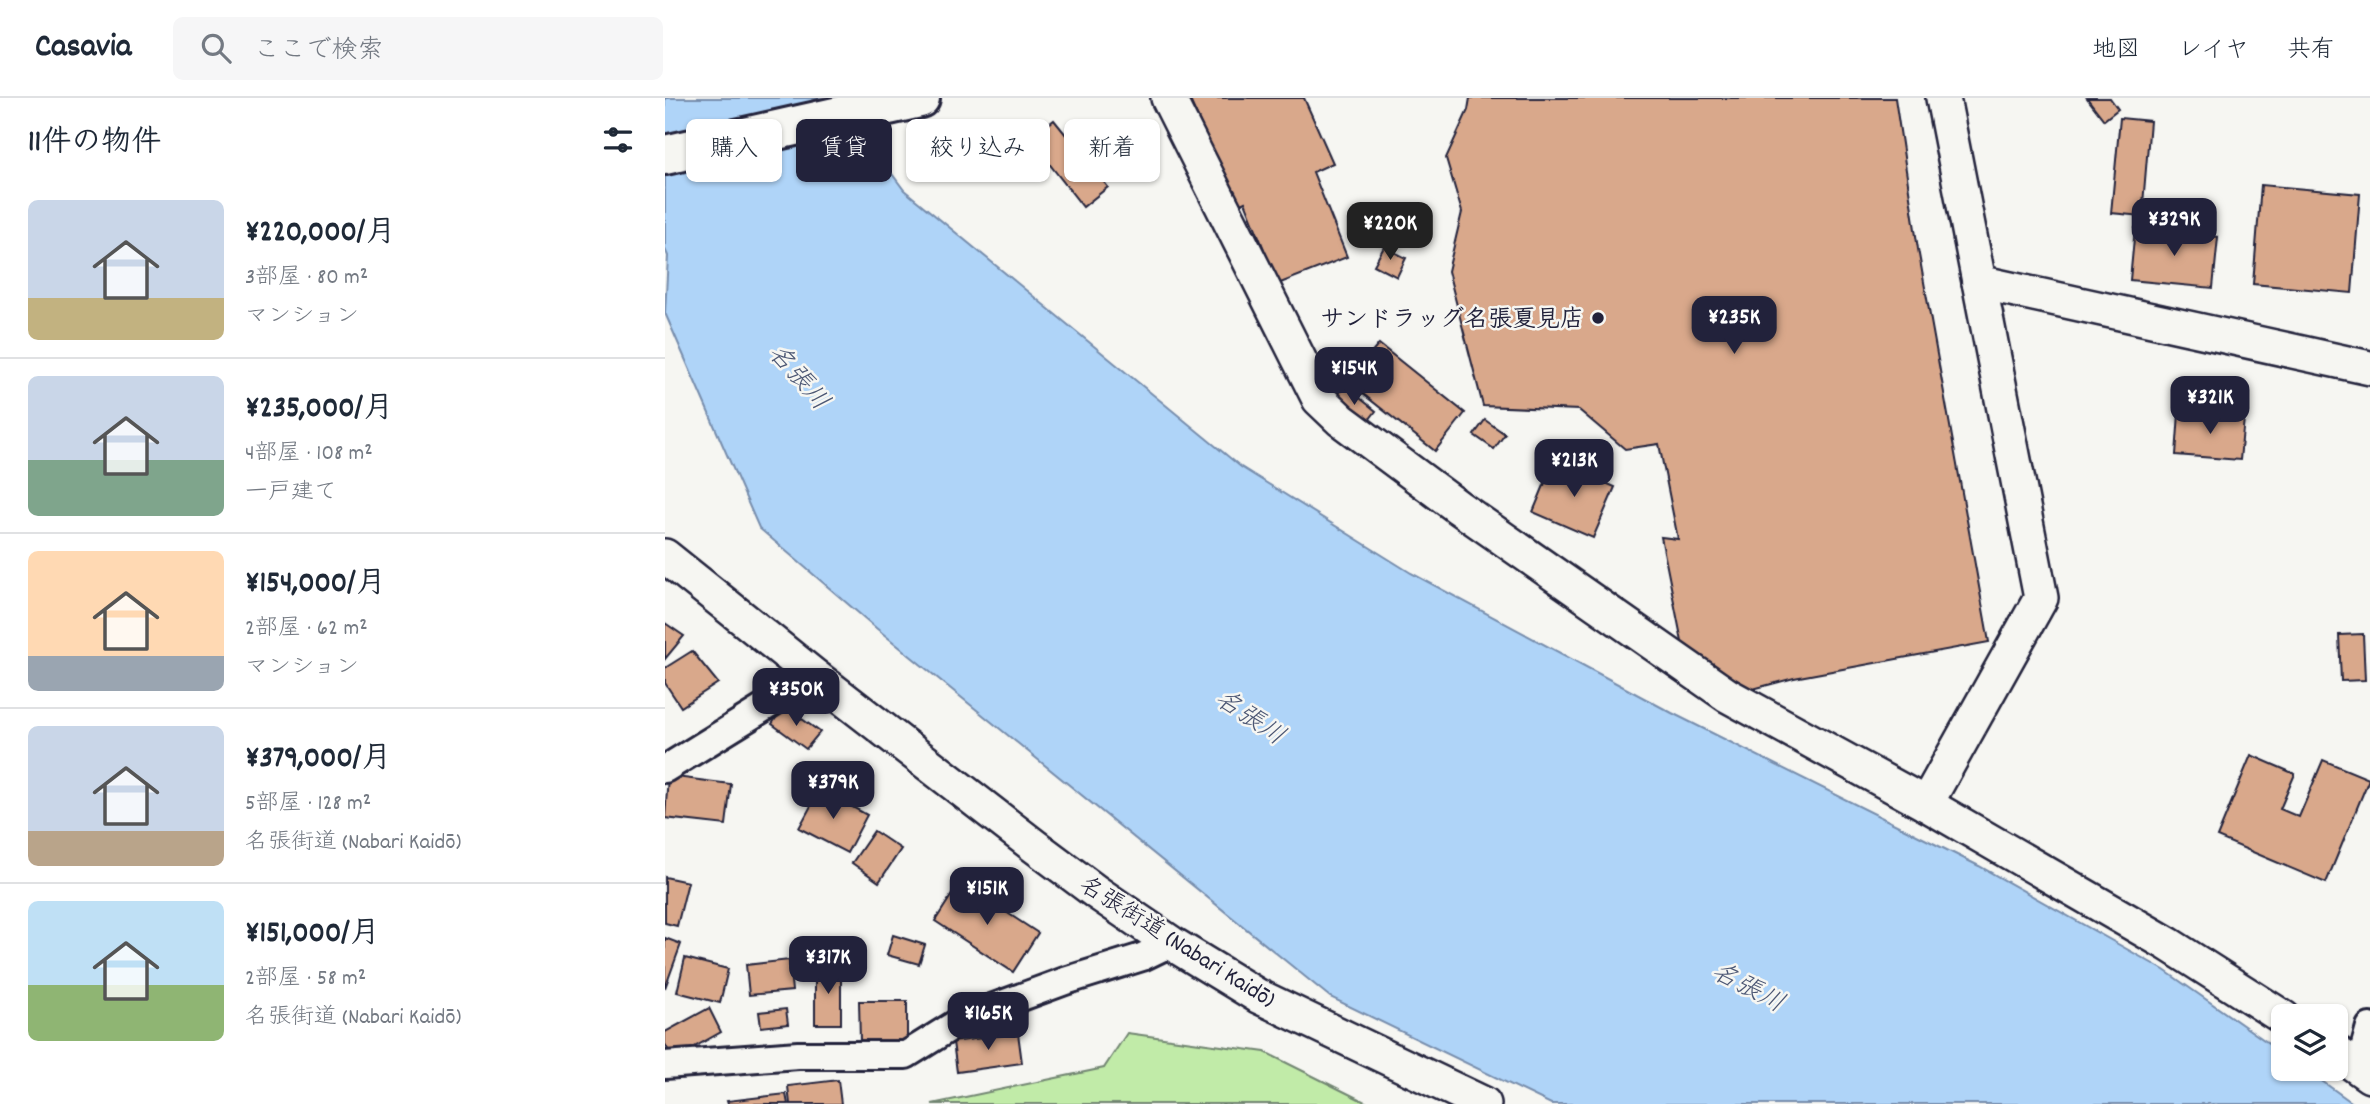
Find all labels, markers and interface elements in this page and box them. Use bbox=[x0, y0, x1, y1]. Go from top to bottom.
search box bbox=[173, 17, 663, 80]
text: Casavia bbox=[35, 25, 131, 72]
icon: search bbox=[197, 29, 235, 67]
text: ここで検索 bbox=[253, 33, 383, 70]
text: 地図 bbox=[2092, 34, 2140, 68]
text: レイヤ bbox=[2178, 34, 2249, 68]
text: 共有 bbox=[2287, 34, 2335, 68]
chip: 購入 bbox=[686, 119, 782, 182]
chip: 賃貸 bbox=[796, 119, 892, 182]
chip: 絞り込み bbox=[906, 119, 1050, 182]
chip: 新着 bbox=[1064, 119, 1160, 182]
icon: filters bbox=[599, 121, 637, 159]
text: 11件の物件 bbox=[28, 123, 161, 166]
pin: ¥329K bbox=[2125, 198, 2223, 258]
pin: ¥220K bbox=[1341, 202, 1439, 262]
text: ¥329K bbox=[2148, 204, 2200, 237]
text: ¥220K bbox=[1363, 208, 1417, 241]
text: ¥220,000/月 bbox=[245, 213, 395, 256]
icon: home bbox=[84, 228, 168, 312]
text: 3部屋 · 80 m² bbox=[245, 262, 368, 295]
pin: ¥235K bbox=[1685, 296, 1783, 356]
text: マンション bbox=[245, 301, 359, 334]
text: ¥235K bbox=[1708, 302, 1760, 335]
place label: サンドラッグ名張夏見店 bbox=[1320, 304, 1584, 338]
marker: サンドラッグ名張夏見店 bbox=[1590, 310, 1606, 326]
water label: 名張川 bbox=[758, 337, 837, 420]
pin: ¥154K bbox=[1305, 348, 1403, 407]
text: ¥154K bbox=[1331, 353, 1378, 386]
pin: ¥321K bbox=[2161, 376, 2259, 436]
text: ¥321K bbox=[2186, 382, 2234, 415]
text: ¥235,000/月 bbox=[245, 389, 393, 432]
icon: home bbox=[84, 404, 168, 488]
text: 4部屋 · 108 m² bbox=[245, 438, 373, 471]
pin: ¥213K bbox=[1525, 440, 1623, 499]
text: ¥213K bbox=[1550, 445, 1598, 478]
text: 一戸建て bbox=[245, 477, 337, 510]
text: ¥154,000/月 bbox=[245, 564, 386, 607]
icon: home bbox=[84, 579, 168, 663]
text: 2部屋 · 62 m² bbox=[245, 613, 368, 646]
text: マンション bbox=[245, 652, 359, 685]
pin: ¥350K bbox=[747, 668, 845, 728]
text: ¥350K bbox=[768, 674, 824, 707]
water label: 名張川 bbox=[1206, 682, 1292, 756]
text: ¥379,000/月 bbox=[245, 739, 391, 782]
icon: home bbox=[84, 754, 168, 838]
pin: ¥379K bbox=[784, 762, 882, 821]
text: ¥379K bbox=[807, 767, 859, 800]
text: 5部屋 · 128 m² bbox=[245, 788, 371, 821]
text: 名張街道 (Nabari Kaidō) bbox=[245, 827, 461, 860]
pin: ¥151K bbox=[938, 868, 1036, 927]
street label: 名張街道 (Nabari Kaidō) bbox=[1072, 869, 1281, 1018]
text: ¥151K bbox=[966, 873, 1008, 906]
text: ¥151,000/月 bbox=[245, 914, 380, 957]
icon: home bbox=[84, 929, 168, 1013]
pin: ¥317K bbox=[779, 936, 877, 996]
text: ¥317K bbox=[805, 942, 851, 975]
water label: 名張川 bbox=[1704, 954, 1790, 1024]
text: 2部屋 · 58 m² bbox=[245, 963, 366, 996]
pin: ¥165K bbox=[939, 992, 1037, 1052]
text: ¥165K bbox=[964, 998, 1012, 1031]
text: 名張街道 (Nabari Kaidō) bbox=[245, 1002, 461, 1035]
map controls bbox=[2271, 1004, 2348, 1081]
button: layers bbox=[2271, 1004, 2348, 1081]

